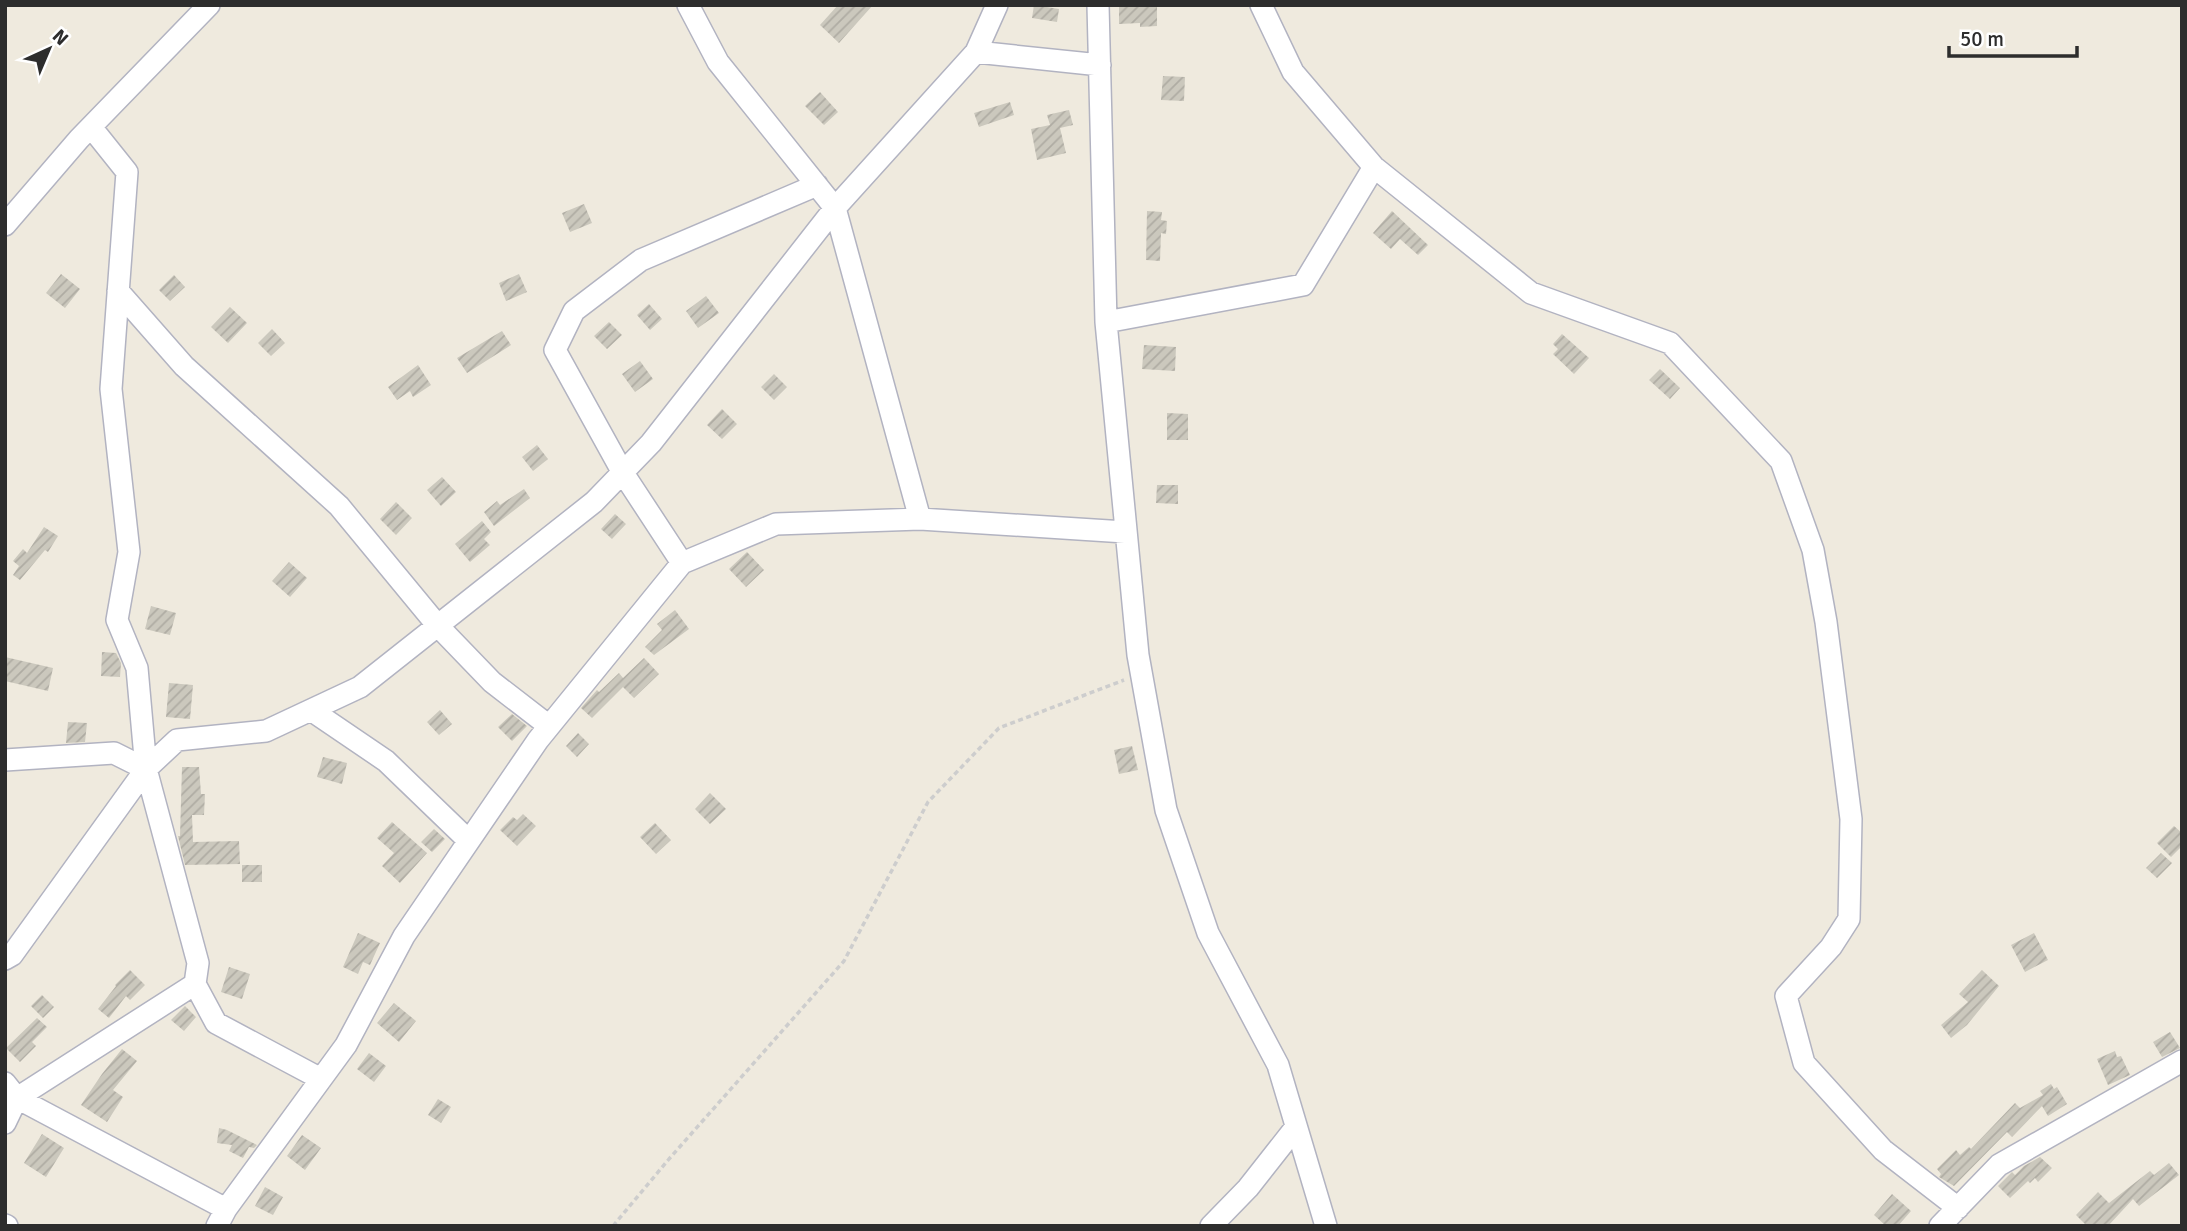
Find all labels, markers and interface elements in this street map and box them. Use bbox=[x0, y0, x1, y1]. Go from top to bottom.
north arrow bbox=[14, 14, 84, 84]
scale bar bbox=[1949, 14, 2077, 58]
text: N bbox=[47, 24, 73, 51]
text: 50 m bbox=[1960, 26, 2004, 52]

